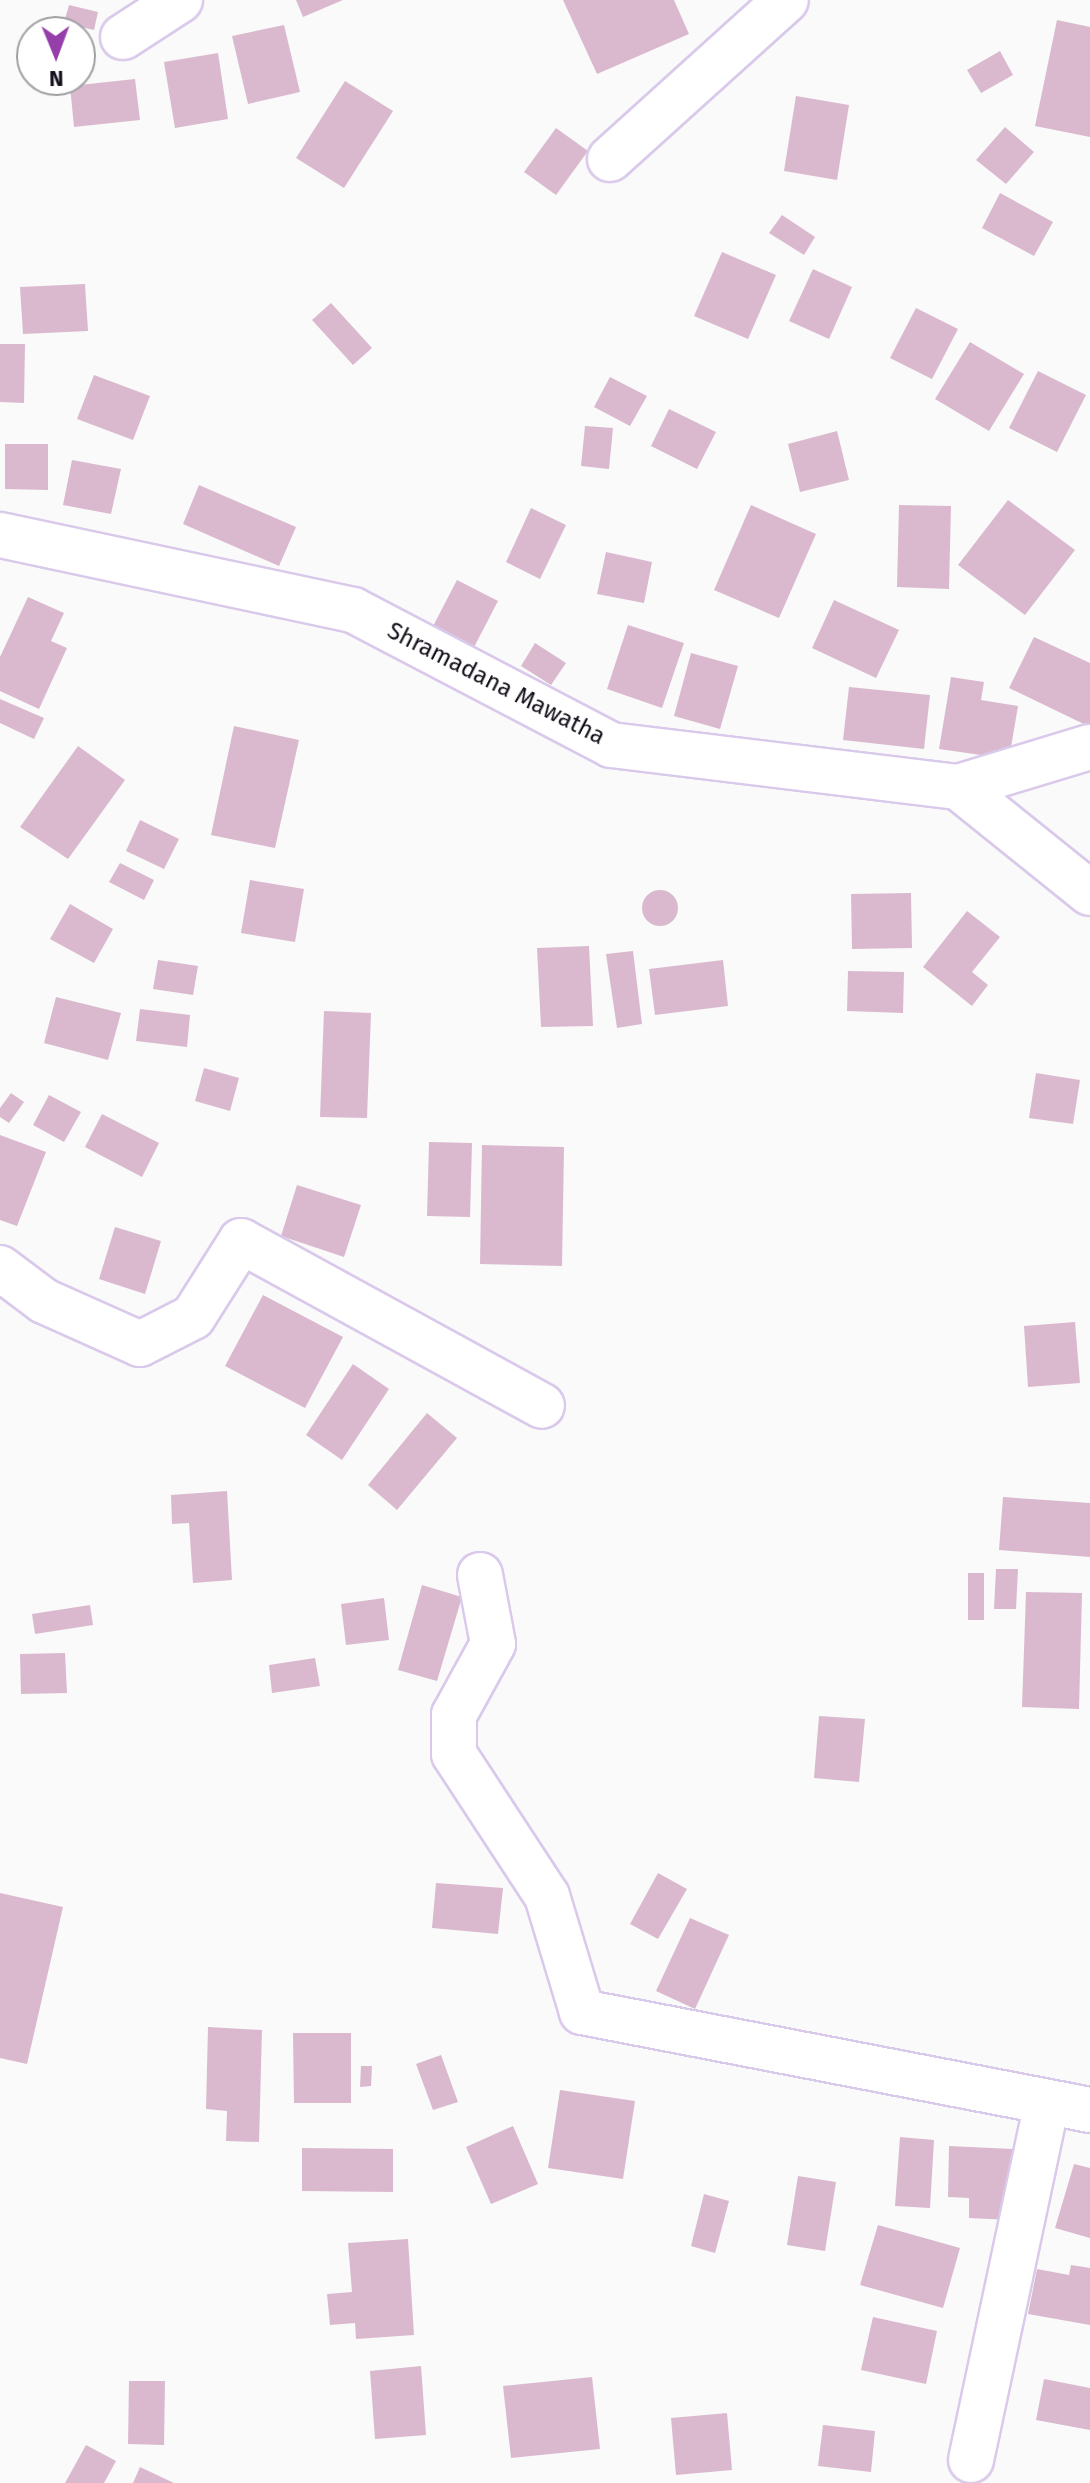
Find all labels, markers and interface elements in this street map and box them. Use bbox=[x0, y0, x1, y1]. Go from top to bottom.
north arrow bbox=[16, 16, 96, 96]
text: N bbox=[49, 65, 64, 92]
street label: Shramadana Mawatha bbox=[382, 617, 610, 751]

